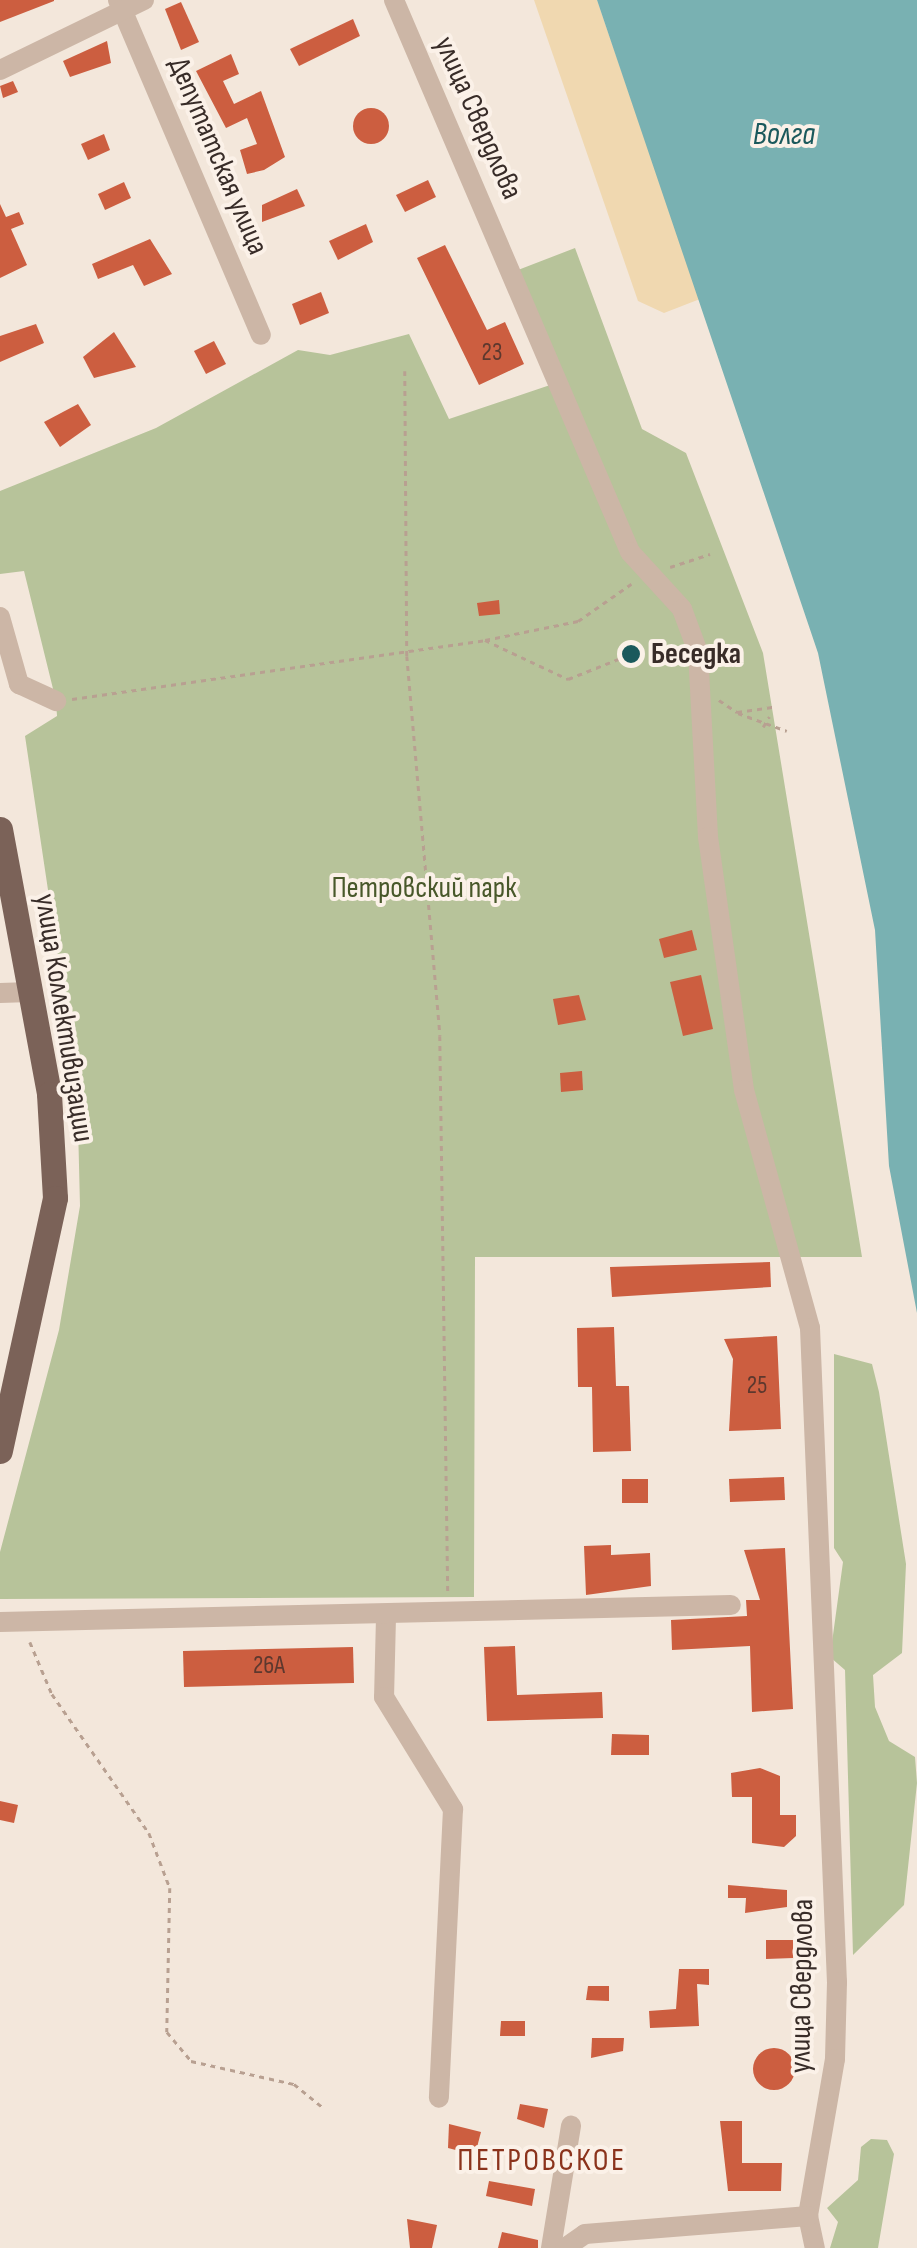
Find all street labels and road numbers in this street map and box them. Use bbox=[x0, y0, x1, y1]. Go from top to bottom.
street label: улица Свердлова bbox=[426, 31, 530, 205]
street label: Депутатская улица bbox=[160, 52, 276, 260]
street label: улица Коллективизации bbox=[27, 891, 101, 1145]
street label: улица Свердлова bbox=[782, 1899, 822, 2073]

